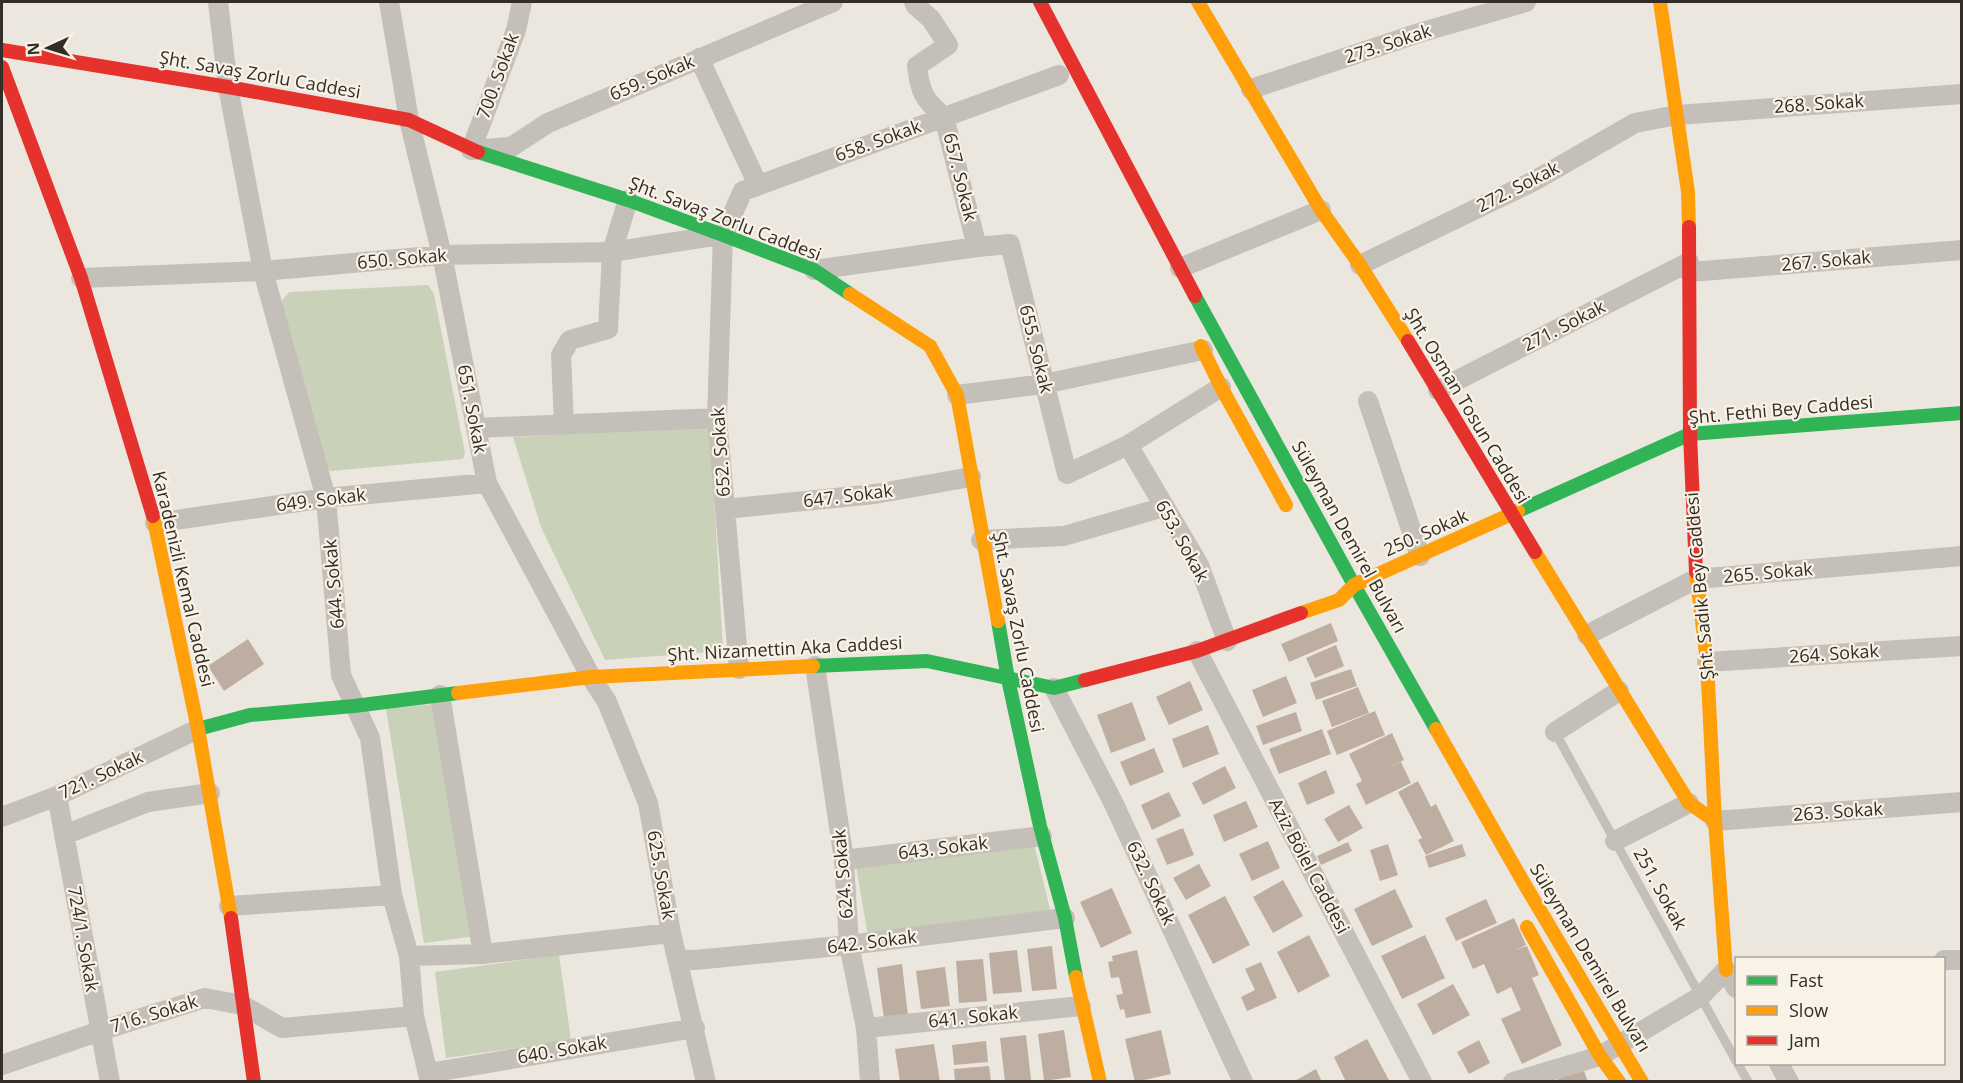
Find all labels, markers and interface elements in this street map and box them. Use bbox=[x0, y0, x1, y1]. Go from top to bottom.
north arrow bbox=[18, 18, 78, 78]
street label: 273. Sokak bbox=[1341, 18, 1435, 68]
street label: 700. Sokak bbox=[470, 29, 524, 122]
text: N bbox=[22, 42, 44, 56]
street label: Şht. Savaş Zorlu Caddesi bbox=[158, 44, 363, 104]
street label: 659. Sokak bbox=[606, 48, 698, 106]
street label: 268. Sokak bbox=[1773, 88, 1865, 118]
street label: 658. Sokak bbox=[831, 113, 925, 167]
street label: 657. Sokak bbox=[938, 130, 984, 224]
street label: 272. Sokak bbox=[1472, 155, 1564, 217]
street label: Şht. Savaş Zorlu Caddesi bbox=[626, 170, 825, 266]
street label: 650. Sokak bbox=[356, 242, 448, 274]
street label: 267. Sokak bbox=[1780, 244, 1872, 276]
street label: 271. Sokak bbox=[1518, 294, 1610, 356]
street label: 655. Sokak bbox=[1014, 302, 1060, 396]
street label: Şht. Osman Tosun Caddesi bbox=[1400, 303, 1536, 508]
street label: 651. Sokak bbox=[453, 362, 493, 456]
street label: Şht. Fethi Bey Caddesi bbox=[1688, 389, 1874, 429]
street label: 652. Sokak bbox=[705, 406, 735, 498]
street label: Süleyman Demirel Bulvarı bbox=[1287, 436, 1413, 637]
street label: Karadenizli Kemal Caddesi bbox=[147, 468, 221, 689]
street label: 647. Sokak bbox=[802, 478, 894, 512]
street label: 649. Sokak bbox=[275, 482, 367, 516]
street label: Şht. Sadık Bey Caddesi bbox=[1679, 491, 1719, 681]
street label: 653. Sokak bbox=[1151, 495, 1215, 586]
street label: 250. Sokak bbox=[1380, 503, 1472, 561]
street label: Şht. Savaş Zorlu Caddesi bbox=[988, 529, 1050, 734]
street label: 644. Sokak bbox=[317, 538, 349, 630]
street label: 265. Sokak bbox=[1722, 556, 1814, 588]
street label: Şht. Nizamettin Aka Caddesi bbox=[667, 630, 903, 666]
street label: 264. Sokak bbox=[1788, 638, 1880, 668]
street label: 721. Sokak bbox=[55, 744, 147, 804]
street label: Aziz Bölel Caddesi bbox=[1264, 793, 1356, 938]
street label: 263. Sokak bbox=[1792, 796, 1884, 826]
street label: 625. Sokak bbox=[642, 828, 682, 922]
street label: 624. Sokak bbox=[826, 828, 858, 920]
street label: 643. Sokak bbox=[897, 830, 989, 864]
street label: 632. Sokak bbox=[1122, 837, 1182, 929]
street label: 251. Sokak bbox=[1629, 843, 1693, 934]
street label: Süleyman Demirel Bulvarı bbox=[1525, 859, 1657, 1056]
street label: 724/1. Sokak bbox=[63, 884, 105, 994]
street label: 642. Sokak bbox=[826, 924, 918, 958]
legend bbox=[1735, 957, 1945, 1065]
text: Fast bbox=[1789, 968, 1823, 992]
street label: 716. Sokak bbox=[107, 988, 201, 1038]
text: Slow bbox=[1789, 998, 1828, 1022]
street label: 641. Sokak bbox=[927, 999, 1019, 1033]
text: Jam bbox=[1787, 1028, 1821, 1052]
street label: 640. Sokak bbox=[515, 1029, 609, 1069]

